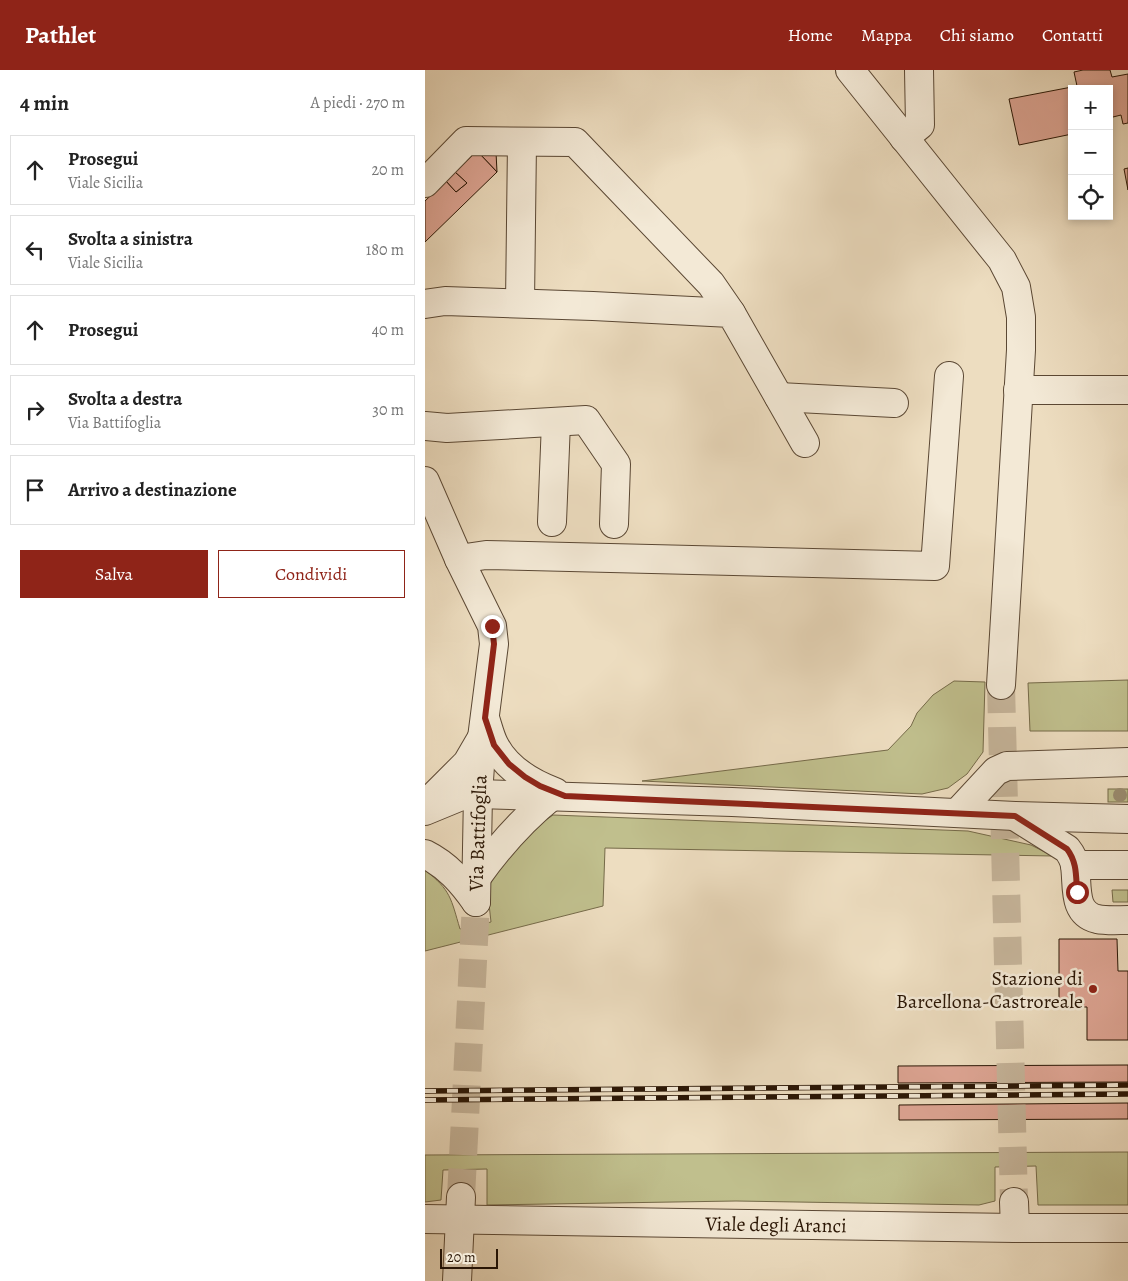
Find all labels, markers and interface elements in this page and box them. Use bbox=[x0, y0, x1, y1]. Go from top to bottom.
text: Pathlet bbox=[25, 19, 96, 51]
text: Home bbox=[788, 23, 833, 47]
text: Mappa bbox=[861, 23, 912, 47]
text: Chi siamo bbox=[940, 23, 1014, 47]
text: Contatti bbox=[1042, 23, 1103, 47]
map controls bbox=[1068, 85, 1113, 220]
button: + bbox=[1068, 85, 1113, 130]
text: 4 min bbox=[20, 89, 69, 117]
text: A piedi · 270 m bbox=[310, 92, 405, 114]
button: − bbox=[1068, 130, 1113, 175]
text: Prosegui bbox=[68, 146, 138, 172]
icon: ahead bbox=[21, 156, 49, 184]
text: 20 m bbox=[371, 159, 404, 181]
text: Viale Sicilia bbox=[68, 172, 143, 194]
button: locate bbox=[1068, 175, 1113, 220]
text: Svolta a sinistra bbox=[68, 226, 193, 252]
icon: left bbox=[21, 236, 49, 264]
text: 180 m bbox=[366, 239, 404, 261]
text: Viale Sicilia bbox=[68, 252, 143, 274]
icon: ahead bbox=[21, 316, 49, 344]
text: Prosegui bbox=[68, 317, 138, 343]
text: 40 m bbox=[372, 319, 404, 341]
text: Svolta a destra bbox=[68, 386, 182, 412]
icon: right bbox=[21, 396, 49, 424]
text: 30 m bbox=[372, 399, 404, 421]
text: Via Battifoglia bbox=[68, 412, 161, 434]
icon: arrive bbox=[21, 476, 49, 504]
text: Arrivo a destinazione bbox=[68, 477, 237, 503]
button: Salva bbox=[20, 550, 208, 598]
button: Condividi bbox=[218, 550, 405, 598]
route end bbox=[481, 615, 504, 638]
street label: Via Battifoglia bbox=[462, 774, 494, 893]
route start bbox=[1066, 881, 1089, 904]
place label: Stazione di Barcellona-Castroreale bbox=[896, 965, 1083, 1015]
marker: Stazione di Barcellona-Castroreale bbox=[1087, 983, 1099, 995]
street label: Viale degli Aranci bbox=[704, 1210, 847, 1239]
scale bar bbox=[440, 1246, 497, 1269]
text: 20 m bbox=[447, 1248, 476, 1267]

